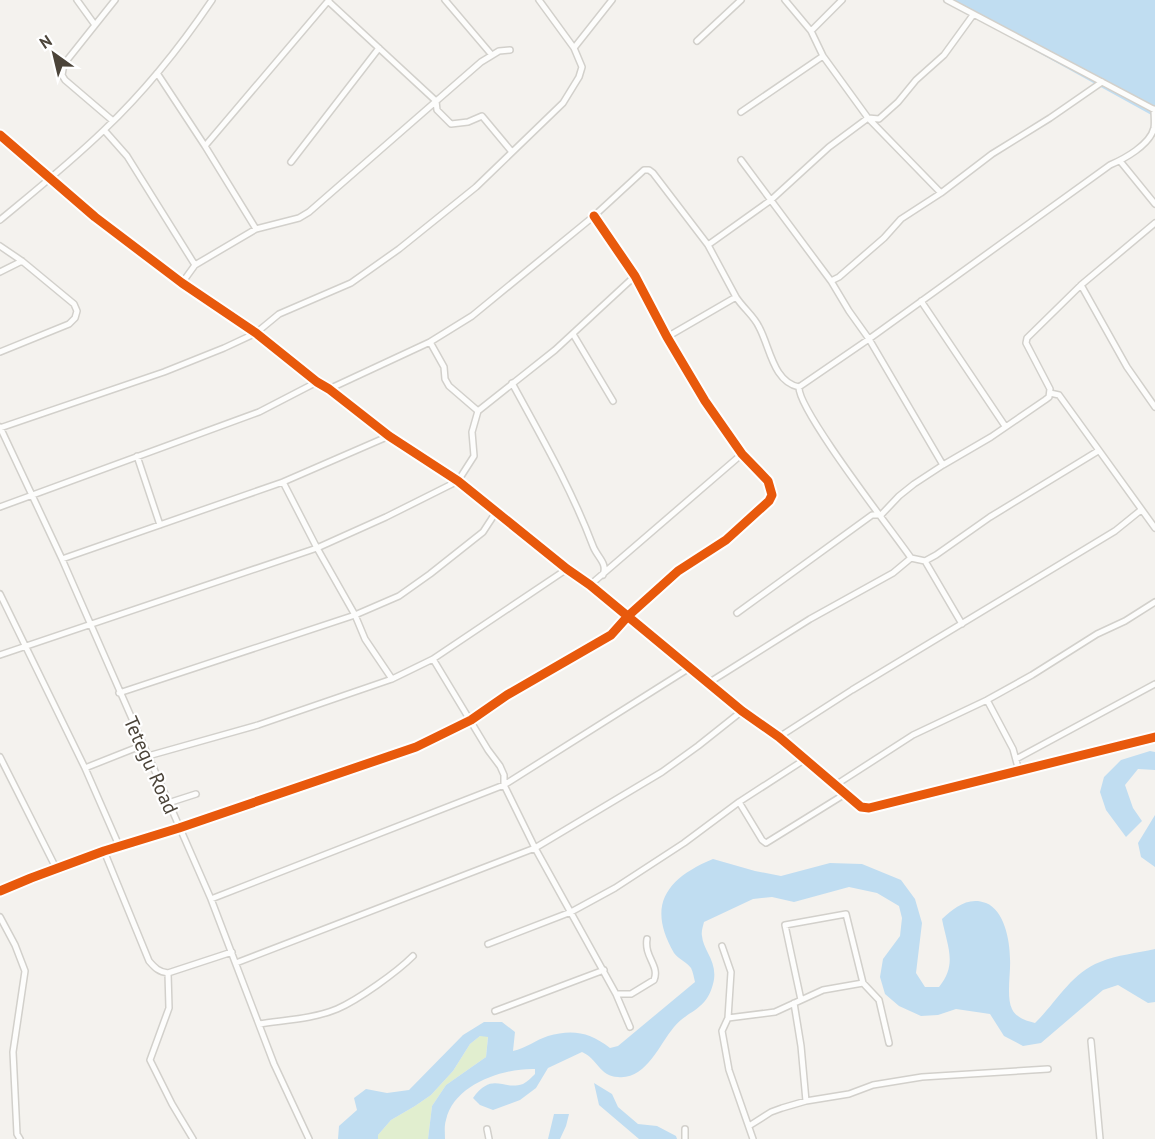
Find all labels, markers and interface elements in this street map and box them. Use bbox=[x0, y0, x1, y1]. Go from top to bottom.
north arrow bbox=[24, 24, 84, 84]
text: N bbox=[36, 30, 56, 53]
street label: Tetegu Road bbox=[118, 712, 184, 818]

